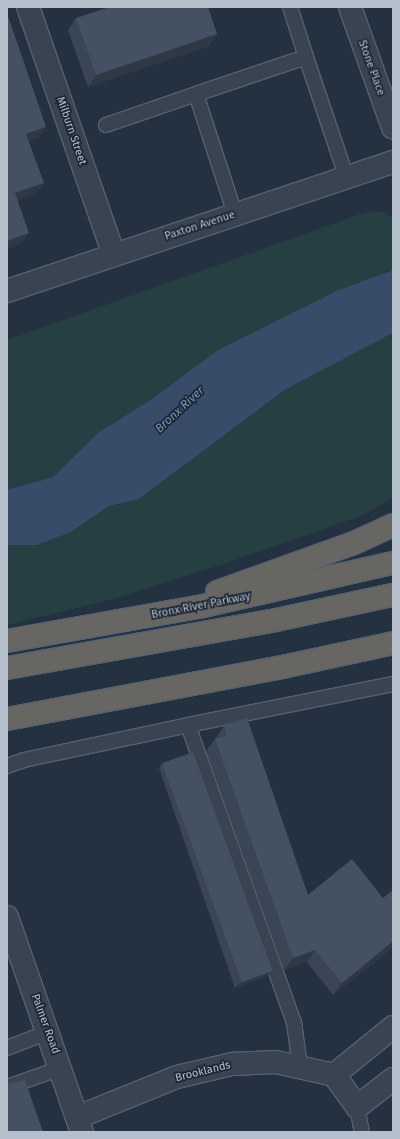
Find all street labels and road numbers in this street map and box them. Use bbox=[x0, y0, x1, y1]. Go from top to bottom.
street label: Stone Place bbox=[355, 38, 387, 98]
street label: Milburn Street bbox=[53, 95, 89, 167]
street label: Paxton Avenue bbox=[163, 208, 237, 244]
street label: Bronx River Parkway bbox=[150, 590, 252, 622]
street label: Palmer Road bbox=[28, 992, 62, 1056]
street label: Brooklands bbox=[174, 1059, 232, 1085]

